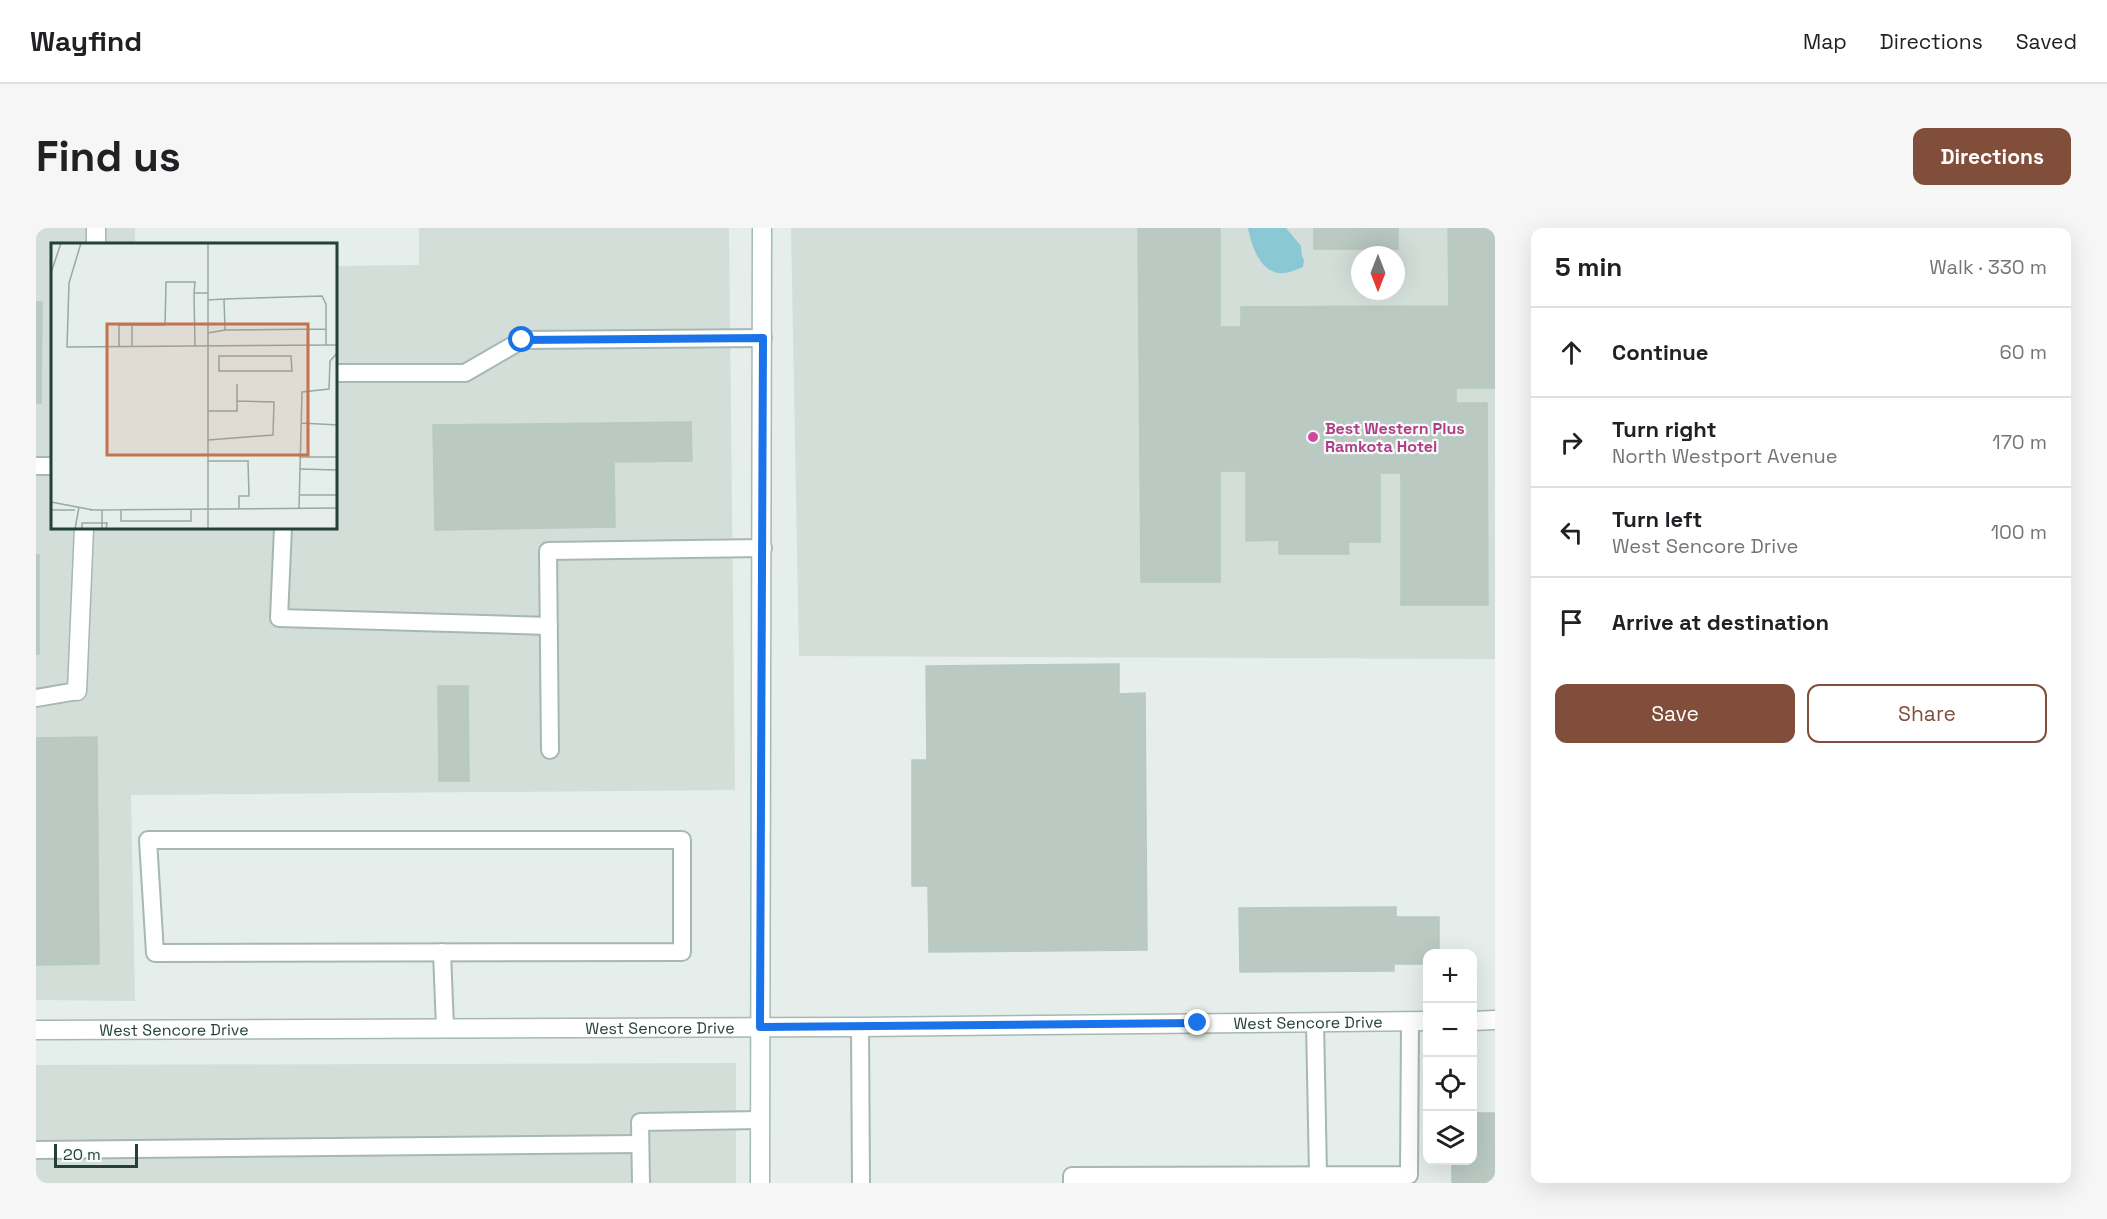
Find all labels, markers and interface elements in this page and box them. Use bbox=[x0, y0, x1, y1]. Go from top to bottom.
text: Wayfind bbox=[30, 23, 142, 59]
text: Map bbox=[1803, 28, 1847, 55]
text: Directions bbox=[1880, 28, 1983, 55]
text: Saved bbox=[2016, 28, 2077, 55]
button: Directions bbox=[1913, 128, 2071, 185]
text: Find us bbox=[36, 130, 181, 183]
inset map bbox=[51, 243, 338, 530]
north arrow bbox=[1351, 246, 1405, 300]
text: 5 min bbox=[1555, 250, 1622, 284]
text: Walk · 330 m bbox=[1929, 254, 2047, 280]
route start bbox=[508, 326, 534, 352]
icon: ahead bbox=[1555, 336, 1588, 369]
text: Continue bbox=[1612, 338, 1708, 366]
text: 60 m bbox=[2000, 339, 2047, 365]
text: Turn right bbox=[1612, 415, 1717, 443]
place label: Best Western Plus Ramkota Hotel bbox=[1325, 418, 1465, 457]
icon: right bbox=[1555, 426, 1588, 459]
text: 170 m bbox=[1992, 429, 2047, 455]
marker: Best Western Plus Ramkota Hotel bbox=[1306, 430, 1320, 444]
text: North Westport Avenue bbox=[1612, 443, 1838, 469]
text: Turn left bbox=[1612, 505, 1702, 533]
icon: left bbox=[1555, 516, 1588, 549]
text: 100 m bbox=[1991, 519, 2047, 545]
text: West Sencore Drive bbox=[1612, 533, 1798, 559]
icon: arrive bbox=[1555, 606, 1588, 639]
text: Arrive at destination bbox=[1612, 608, 1829, 636]
button: Save bbox=[1555, 684, 1795, 743]
button: Share bbox=[1807, 684, 2047, 743]
map controls bbox=[1423, 949, 1477, 1165]
button: + bbox=[1423, 949, 1477, 1003]
button: − bbox=[1423, 1003, 1477, 1057]
route end bbox=[1184, 1009, 1210, 1035]
street label: West Sencore Drive bbox=[1233, 1011, 1383, 1034]
street label: West Sencore Drive bbox=[585, 1017, 735, 1039]
street label: West Sencore Drive bbox=[99, 1019, 249, 1041]
button: locate bbox=[1423, 1057, 1477, 1111]
button: layers bbox=[1423, 1111, 1477, 1165]
scale bar bbox=[54, 1141, 138, 1168]
text: 20 m bbox=[63, 1144, 101, 1165]

